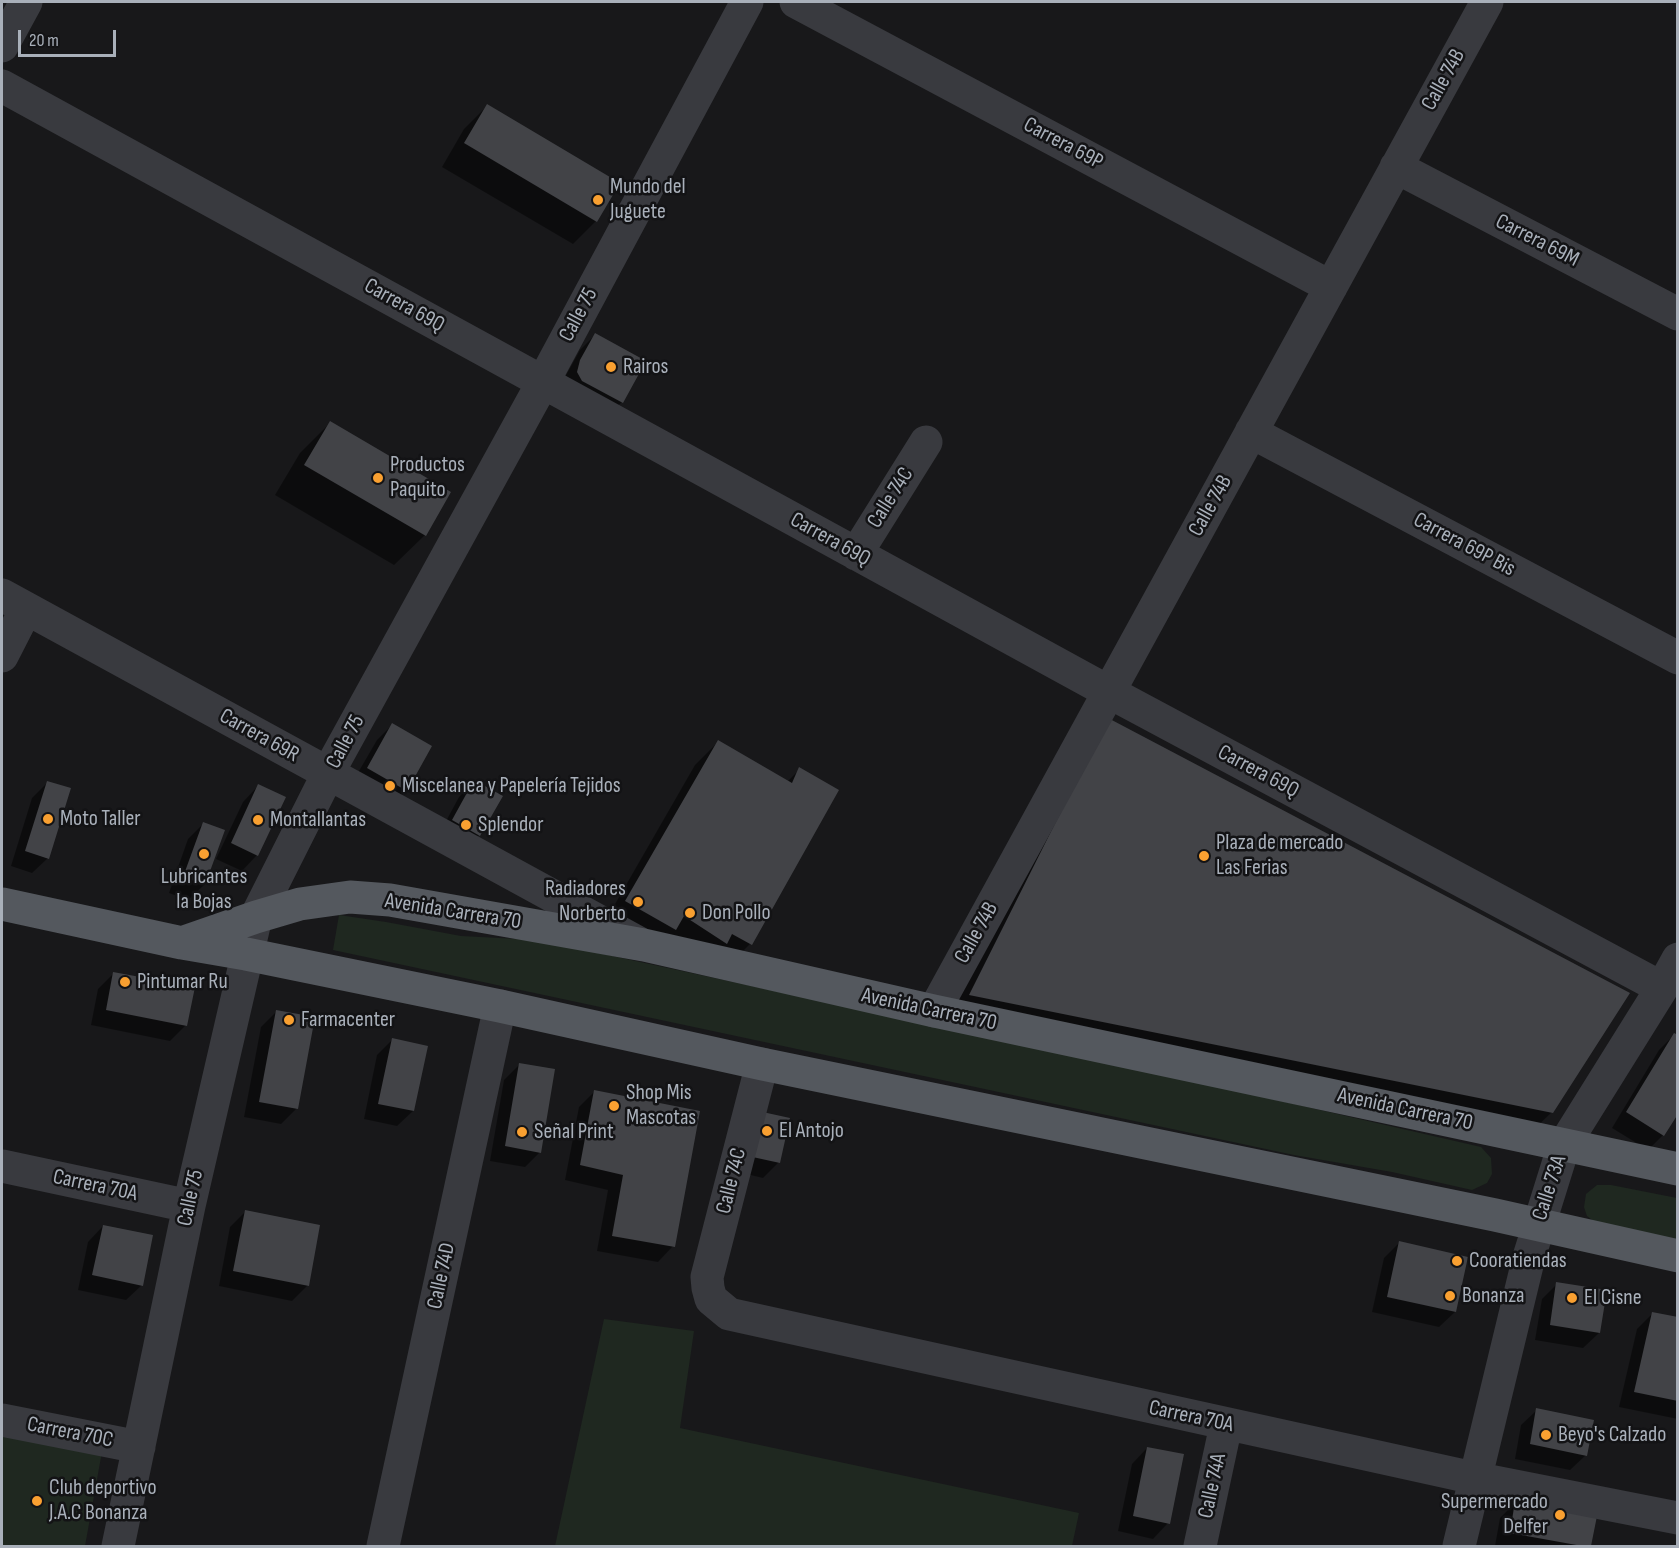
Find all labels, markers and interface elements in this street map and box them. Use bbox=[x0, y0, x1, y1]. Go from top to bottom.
scale bar bbox=[21, 18, 118, 56]
text: 20 m bbox=[29, 30, 59, 51]
street label: Calle 74B bbox=[1416, 45, 1472, 115]
street label: Carrera 69P bbox=[1019, 112, 1107, 176]
place label: Mundo del Juguete bbox=[610, 174, 686, 226]
marker: Mundo del Juguete bbox=[591, 193, 605, 207]
street label: Carrera 69M bbox=[1491, 209, 1583, 273]
street label: Carrera 69Q bbox=[359, 273, 449, 339]
street label: Calle 75 bbox=[554, 284, 604, 346]
place label: Rairos bbox=[623, 354, 668, 380]
marker: Rairos bbox=[604, 360, 618, 374]
place label: Productos Paquito bbox=[390, 452, 465, 504]
street label: Calle 74C bbox=[862, 463, 920, 533]
marker: Productos Paquito bbox=[371, 471, 385, 485]
street label: Calle 74B bbox=[1183, 471, 1239, 541]
street label: Carrera 69Q bbox=[785, 507, 875, 573]
street label: Carrera 69P Bis bbox=[1409, 507, 1519, 583]
street label: Carrera 69R bbox=[214, 703, 304, 769]
street label: Calle 75 bbox=[321, 711, 371, 773]
street label: Carrera 69Q bbox=[1213, 740, 1303, 804]
place label: Miscelanea y Papelería Tejidos bbox=[402, 773, 621, 799]
marker: Miscelanea y Papelería Tejidos bbox=[383, 779, 397, 793]
place label: Moto Taller bbox=[60, 806, 141, 832]
place label: Montallantas bbox=[270, 807, 366, 833]
marker: Moto Taller bbox=[41, 812, 55, 826]
place label: Splendor bbox=[478, 812, 543, 838]
marker: Montallantas bbox=[251, 813, 265, 827]
marker: Splendor bbox=[459, 818, 473, 832]
place label: Plaza de mercado Las Ferias bbox=[1216, 830, 1343, 882]
marker: Lubricantes la Bojas bbox=[197, 847, 211, 861]
marker: Plaza de mercado Las Ferias bbox=[1197, 849, 1211, 863]
place label: Lubricantes la Bojas bbox=[161, 864, 247, 915]
place label: Radiadores Norberto bbox=[545, 876, 626, 927]
street label: Avenida Carrera 70 bbox=[383, 888, 523, 936]
marker: Radiadores Norberto bbox=[631, 895, 645, 909]
street label: Calle 74B bbox=[949, 898, 1005, 968]
place label: Don Pollo bbox=[702, 900, 771, 926]
marker: Don Pollo bbox=[683, 906, 697, 920]
place label: Pintumar Ru bbox=[137, 969, 228, 995]
marker: Pintumar Ru bbox=[118, 975, 132, 989]
street label: Avenida Carrera 70 bbox=[859, 983, 999, 1037]
place label: Farmacenter bbox=[301, 1007, 395, 1033]
marker: Farmacenter bbox=[282, 1013, 296, 1027]
place label: Shop Mis Mascotas bbox=[626, 1080, 696, 1132]
street label: Avenida Carrera 70 bbox=[1335, 1083, 1475, 1137]
marker: Shop Mis Mascotas bbox=[607, 1099, 621, 1113]
place label: El Antojo bbox=[779, 1118, 844, 1144]
place label: Señal Print bbox=[534, 1119, 614, 1145]
marker: El Antojo bbox=[760, 1124, 774, 1138]
marker: Señal Print bbox=[515, 1125, 529, 1139]
street label: Calle 74C bbox=[711, 1145, 753, 1217]
street label: Calle 73A bbox=[1527, 1152, 1573, 1224]
street label: Carrera 70A bbox=[50, 1164, 140, 1208]
street label: Calle 75 bbox=[172, 1167, 210, 1229]
street label: Calle 74D bbox=[422, 1241, 462, 1311]
place label: Cooratiendas bbox=[1469, 1248, 1567, 1274]
marker: Cooratiendas bbox=[1450, 1254, 1464, 1268]
place label: Bonanza bbox=[1462, 1283, 1525, 1309]
place label: El Cisne bbox=[1584, 1285, 1642, 1311]
marker: Bonanza bbox=[1443, 1289, 1457, 1303]
marker: El Cisne bbox=[1565, 1291, 1579, 1305]
street label: Carrera 70A bbox=[1146, 1395, 1236, 1439]
street label: Carrera 70C bbox=[25, 1412, 115, 1454]
place label: Beyo's Calzado bbox=[1558, 1422, 1666, 1448]
marker: Beyo's Calzado bbox=[1539, 1428, 1553, 1442]
street label: Calle 74A bbox=[1193, 1451, 1233, 1521]
place label: Club deportivo J.A.C Bonanza bbox=[49, 1475, 157, 1526]
place label: Supermercado Delfer bbox=[1441, 1489, 1548, 1540]
marker: Club deportivo J.A.C Bonanza bbox=[30, 1494, 44, 1508]
marker: Supermercado Delfer bbox=[1553, 1508, 1567, 1522]

